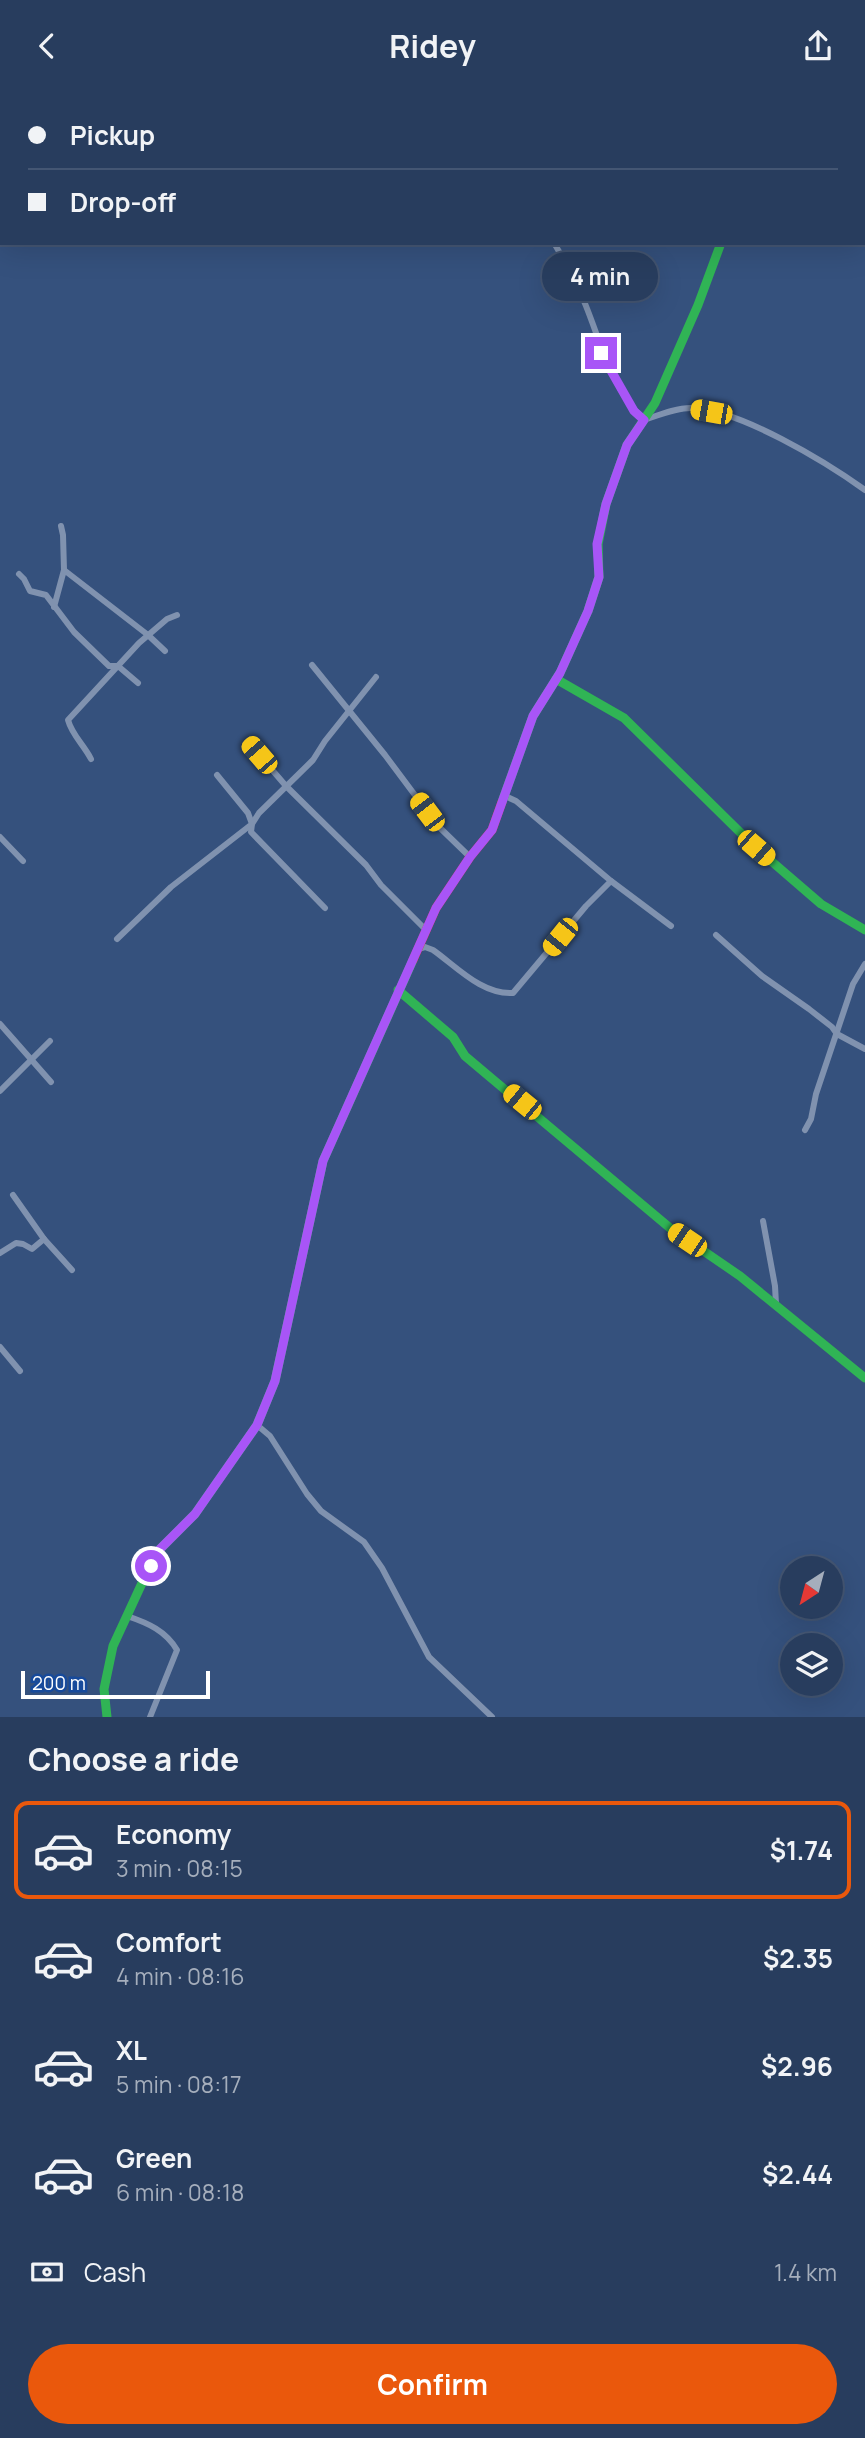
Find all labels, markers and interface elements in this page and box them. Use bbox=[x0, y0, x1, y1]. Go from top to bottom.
text: Ridey bbox=[389, 24, 476, 68]
icon: back bbox=[28, 27, 66, 65]
icon: share bbox=[799, 27, 837, 65]
text: Pickup bbox=[70, 117, 155, 153]
text: Drop-off bbox=[70, 184, 176, 220]
callout: 4 min bbox=[543, 251, 659, 301]
text: 4 min bbox=[570, 260, 630, 292]
route end bbox=[585, 337, 617, 369]
car bbox=[689, 398, 734, 426]
car bbox=[238, 732, 281, 778]
car bbox=[406, 789, 449, 835]
car bbox=[734, 826, 779, 870]
car bbox=[539, 914, 582, 960]
car bbox=[500, 1081, 545, 1123]
car bbox=[664, 1220, 711, 1260]
route start bbox=[135, 1550, 167, 1582]
north arrow bbox=[780, 1556, 844, 1619]
map controls bbox=[780, 1556, 843, 1696]
button: layers bbox=[780, 1633, 843, 1696]
scale bar bbox=[21, 1668, 210, 1700]
text: 200 m bbox=[32, 1670, 86, 1696]
text: Choose a ride bbox=[28, 1737, 239, 1781]
text: Economy bbox=[116, 1816, 231, 1852]
icon: car bbox=[32, 1819, 95, 1882]
text: $1.74 bbox=[770, 1832, 833, 1868]
text: 3 min · 08:15 bbox=[116, 1852, 243, 1884]
text: Comfort bbox=[116, 1924, 222, 1960]
icon: car bbox=[32, 1927, 95, 1990]
text: $2.35 bbox=[763, 1940, 833, 1976]
text: 4 min · 08:16 bbox=[116, 1960, 245, 1992]
text: XL bbox=[116, 2032, 147, 2068]
icon: car bbox=[32, 2035, 95, 2098]
text: $2.96 bbox=[761, 2048, 833, 2084]
text: 5 min · 08:17 bbox=[116, 2068, 242, 2100]
text: Green bbox=[116, 2140, 192, 2176]
icon: car bbox=[32, 2143, 95, 2206]
text: $2.44 bbox=[762, 2156, 833, 2192]
text: 6 min · 08:18 bbox=[116, 2176, 244, 2208]
icon: cash bbox=[28, 2253, 66, 2291]
text: Cash bbox=[84, 2254, 146, 2290]
text: 1.4 km bbox=[774, 2256, 837, 2288]
button: Confirm bbox=[28, 2344, 837, 2424]

